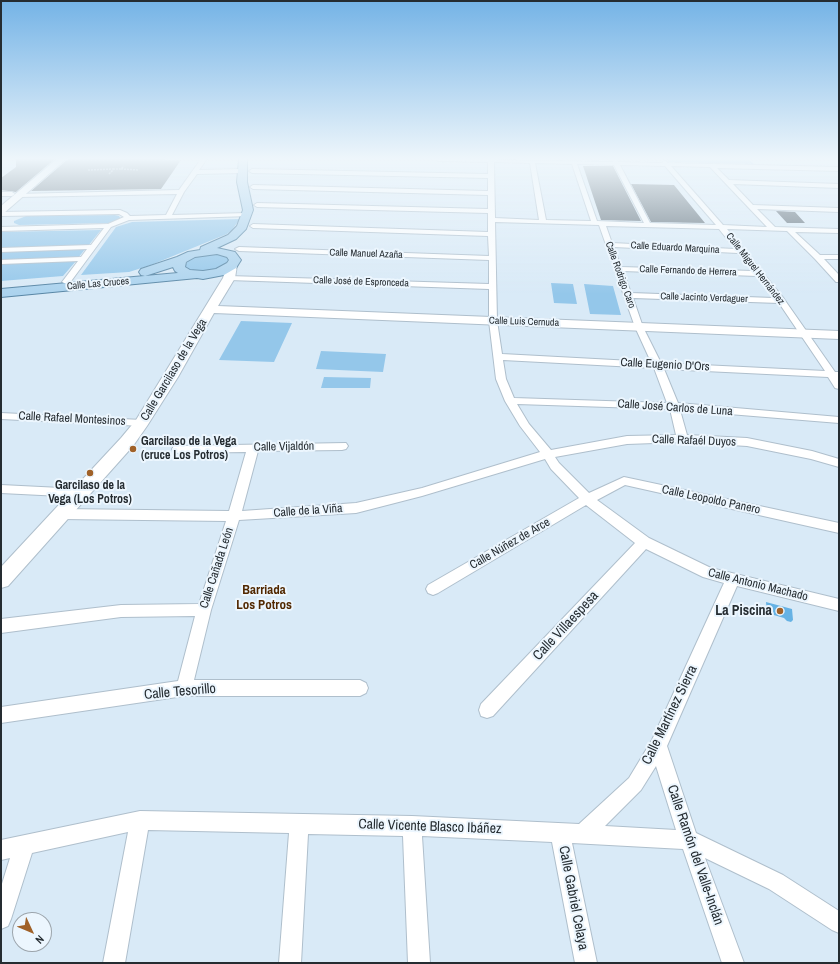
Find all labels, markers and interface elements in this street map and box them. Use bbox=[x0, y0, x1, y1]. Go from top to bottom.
street label: Calle Miguel Hernández bbox=[723, 231, 787, 307]
street label: Calle Rodrigo Caro bbox=[602, 240, 638, 310]
street label: Calle Eduardo Marquina bbox=[630, 240, 720, 256]
street label: Calle Manuel Azaña bbox=[329, 247, 403, 261]
street label: Calle Fernando de Herrera bbox=[639, 263, 737, 279]
street label: Calle José de Espronceda bbox=[313, 274, 409, 290]
street label: Calle Las Cruces bbox=[66, 275, 130, 293]
street label: Calle Jacinto Verdaguer bbox=[660, 290, 748, 306]
street label: Calle Luis Cernuda bbox=[489, 315, 559, 329]
street label: Calle Garcilaso de la Vega bbox=[138, 316, 210, 424]
street label: Calle Eugenio D'Ors bbox=[620, 355, 710, 375]
street label: Calle José Carlos de Luna bbox=[617, 397, 733, 419]
street label: Calle Rafael Montesinos bbox=[18, 409, 126, 429]
street label: Calle Rafaél Duyos bbox=[652, 432, 736, 450]
place label: Garcilaso de la Vega (cruce Los Potros) bbox=[141, 435, 237, 463]
street label: Calle Vijaldón bbox=[254, 439, 314, 455]
marker: Garcilaso de la Vega (cruce Los Potros) bbox=[128, 444, 138, 454]
marker: Garcilaso de la Vega (Los Potros) bbox=[85, 468, 95, 478]
place label: Garcilaso de la Vega (Los Potros) bbox=[48, 479, 132, 507]
street label: Calle Leopoldo Panero bbox=[661, 483, 761, 517]
street label: Calle de la Viña bbox=[273, 501, 343, 521]
street label: Calle Núñez de Arce bbox=[467, 515, 553, 573]
street label: Calle Cañada León bbox=[197, 526, 237, 610]
street label: Calle Antonio Machado bbox=[707, 566, 809, 604]
district label: Barriada Los Potros bbox=[236, 583, 292, 614]
street label: Calle Villaespesa bbox=[530, 588, 602, 664]
place label: La Piscina bbox=[715, 603, 772, 619]
marker: La Piscina bbox=[775, 606, 785, 616]
street label: Calle Martínez Sierra bbox=[639, 663, 701, 767]
street label: Calle Tesorillo bbox=[143, 680, 217, 704]
street label: Calle Ramón del Valle-Inclán bbox=[663, 783, 727, 927]
street label: Calle Vicente Blasco Ibáñez bbox=[358, 816, 502, 838]
street label: Calle Gabriel Celaya bbox=[555, 844, 591, 952]
north arrow bbox=[12, 912, 52, 952]
text: N bbox=[33, 932, 47, 947]

